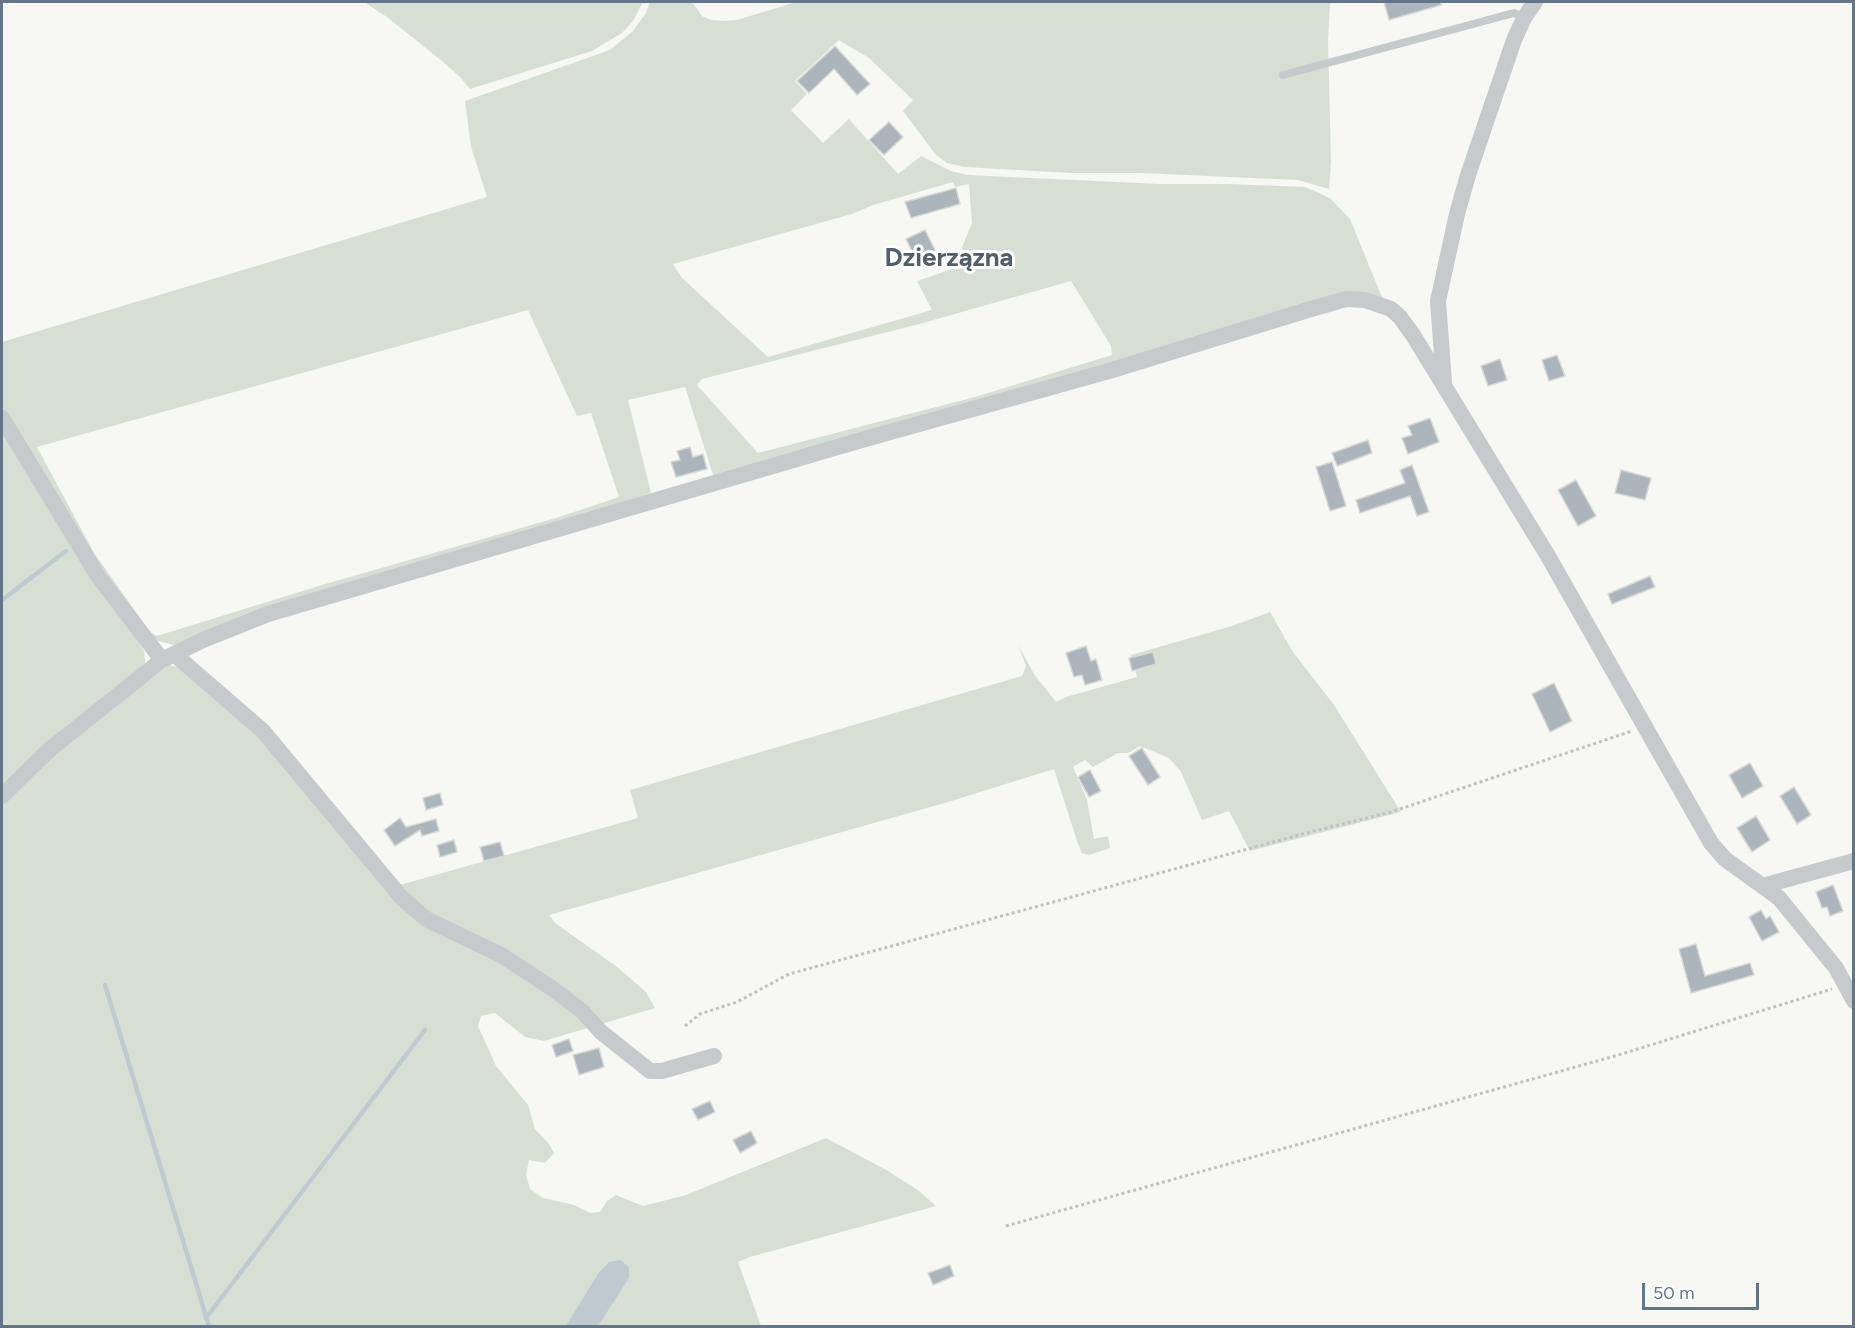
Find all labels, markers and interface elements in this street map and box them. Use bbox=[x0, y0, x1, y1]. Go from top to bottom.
district label: Dzierzązna bbox=[885, 242, 1013, 274]
scale bar bbox=[1645, 1271, 1762, 1309]
text: 50 m bbox=[1653, 1282, 1695, 1304]

